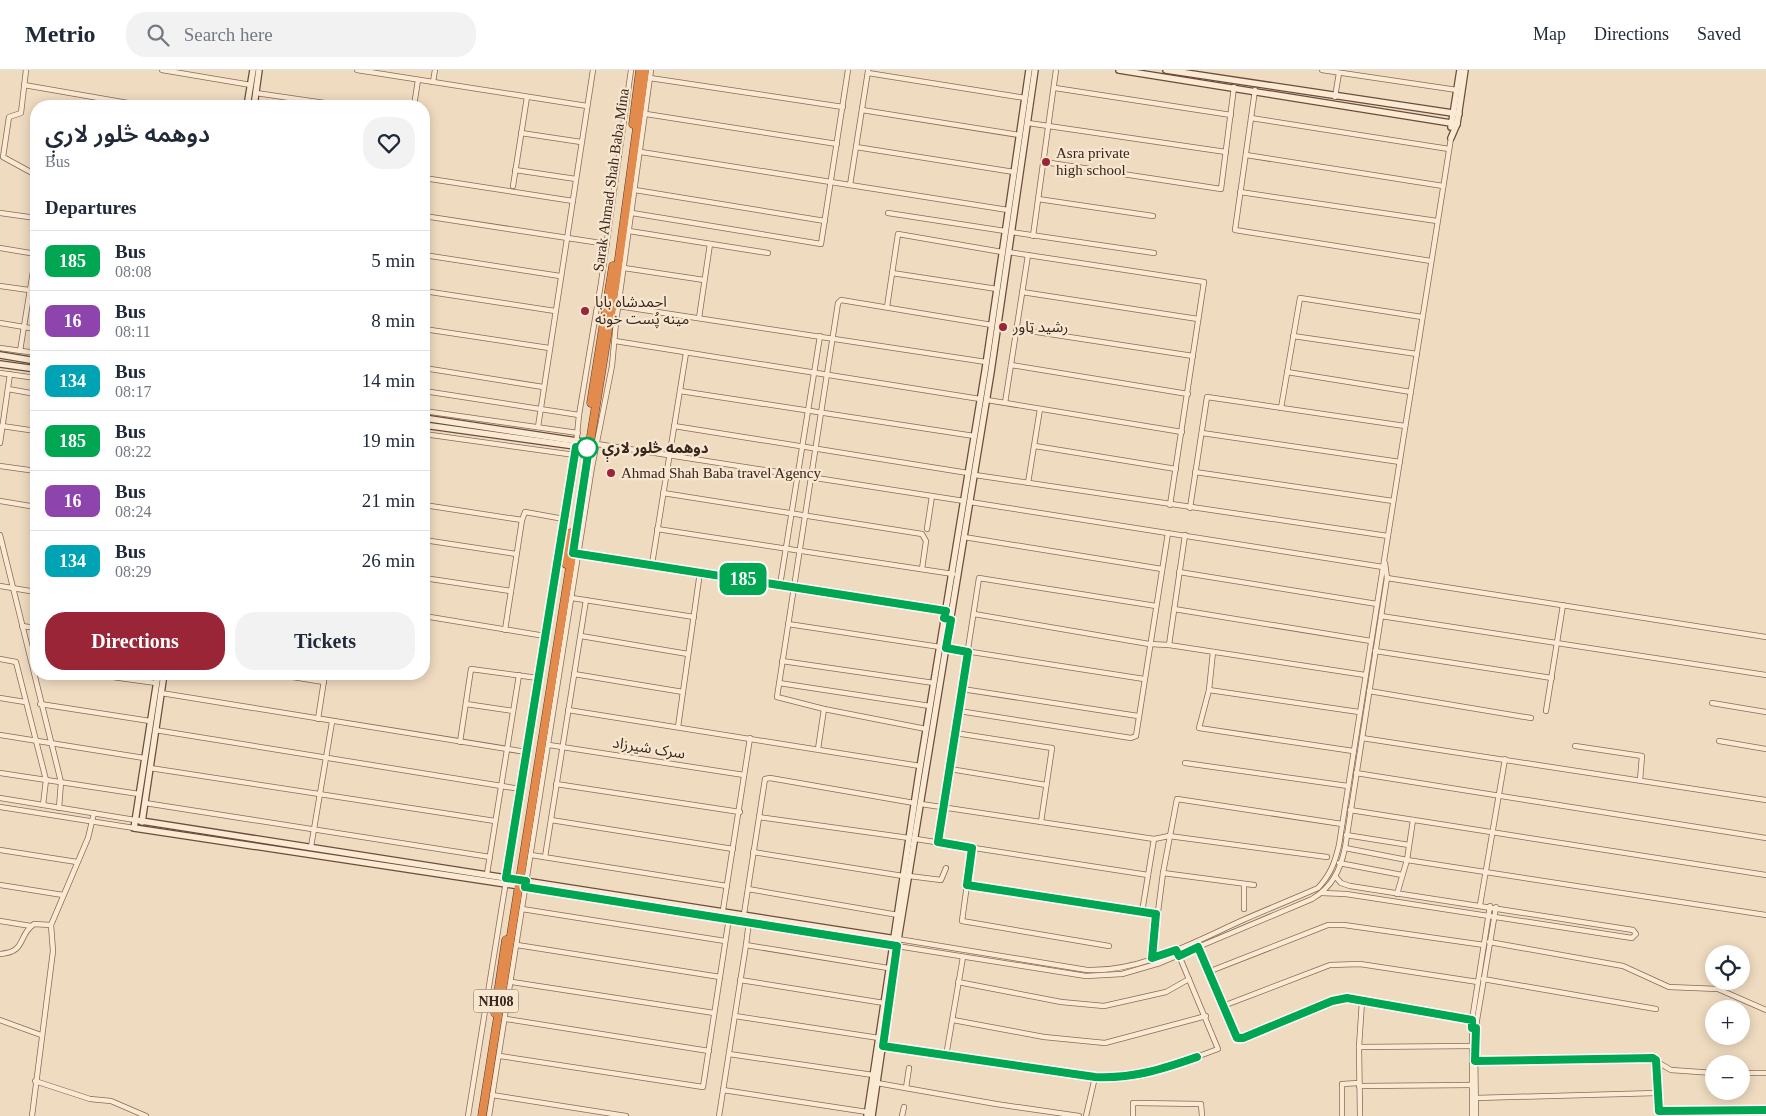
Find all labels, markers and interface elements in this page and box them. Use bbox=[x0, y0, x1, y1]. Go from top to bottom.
search box bbox=[126, 12, 476, 57]
text: Metrio bbox=[25, 21, 96, 47]
icon: search bbox=[144, 21, 172, 49]
text: Search here bbox=[184, 24, 273, 45]
text: Map bbox=[1533, 24, 1566, 44]
text: Directions bbox=[1594, 24, 1669, 44]
text: Saved bbox=[1697, 24, 1741, 44]
street label: Sarak Ahmad Shah Baba Mina bbox=[590, 87, 632, 273]
button: heart bbox=[363, 117, 415, 169]
text: دوهمه څلور لارې bbox=[45, 121, 210, 147]
place label: Asra private high school bbox=[1056, 145, 1130, 178]
text: Bus bbox=[45, 153, 70, 170]
marker: Asra private high school bbox=[1040, 156, 1052, 168]
text: Departures bbox=[45, 197, 136, 218]
text: Bus bbox=[115, 241, 146, 262]
text: 5 min bbox=[371, 250, 415, 271]
text: 185 bbox=[59, 251, 86, 271]
text: 08:08 bbox=[115, 263, 151, 280]
place label: احمدشاه بابا مینه پُست خونه bbox=[595, 294, 689, 329]
text: Bus bbox=[115, 301, 146, 322]
marker: احمدشاه بابا مینه پُست خونه bbox=[579, 305, 591, 317]
text: 8 min bbox=[371, 310, 415, 331]
text: 16 bbox=[64, 311, 82, 331]
place label: رشید ټاور bbox=[1012, 319, 1068, 336]
marker: رشید ټاور bbox=[997, 321, 1009, 333]
text: 08:11 bbox=[115, 323, 151, 340]
text: Bus bbox=[115, 361, 146, 382]
text: 14 min bbox=[362, 370, 415, 391]
text: 134 bbox=[59, 371, 86, 391]
text: 08:17 bbox=[115, 383, 151, 400]
text: Bus bbox=[115, 421, 146, 442]
text: 19 min bbox=[362, 430, 415, 451]
text: 185 bbox=[59, 431, 86, 451]
marker: دوهمه څلور لارې bbox=[576, 437, 598, 459]
place label: دوهمه څلور لارې bbox=[602, 440, 709, 462]
text: 08:22 bbox=[115, 443, 151, 460]
place label: Ahmad Shah Baba travel Agency bbox=[621, 465, 821, 481]
marker: Ahmad Shah Baba travel Agency bbox=[605, 467, 617, 479]
text: Bus bbox=[115, 481, 146, 502]
text: 21 min bbox=[362, 490, 415, 511]
text: 16 bbox=[64, 491, 82, 511]
text: 08:24 bbox=[115, 503, 151, 520]
text: Bus bbox=[115, 541, 146, 562]
text: 26 min bbox=[362, 550, 415, 571]
text: 134 bbox=[59, 551, 86, 571]
text: 08:29 bbox=[115, 563, 151, 580]
line badge: 185 bbox=[714, 563, 772, 595]
text: 185 bbox=[730, 569, 757, 589]
button: Directions bbox=[45, 612, 225, 670]
button: Tickets bbox=[235, 612, 415, 670]
street label: سرک شیرزاد bbox=[611, 734, 687, 763]
map controls bbox=[1705, 945, 1750, 1100]
button: locate bbox=[1705, 945, 1750, 990]
road number: NH08 bbox=[474, 989, 518, 1012]
button: + bbox=[1705, 1000, 1750, 1045]
button: − bbox=[1705, 1055, 1750, 1100]

